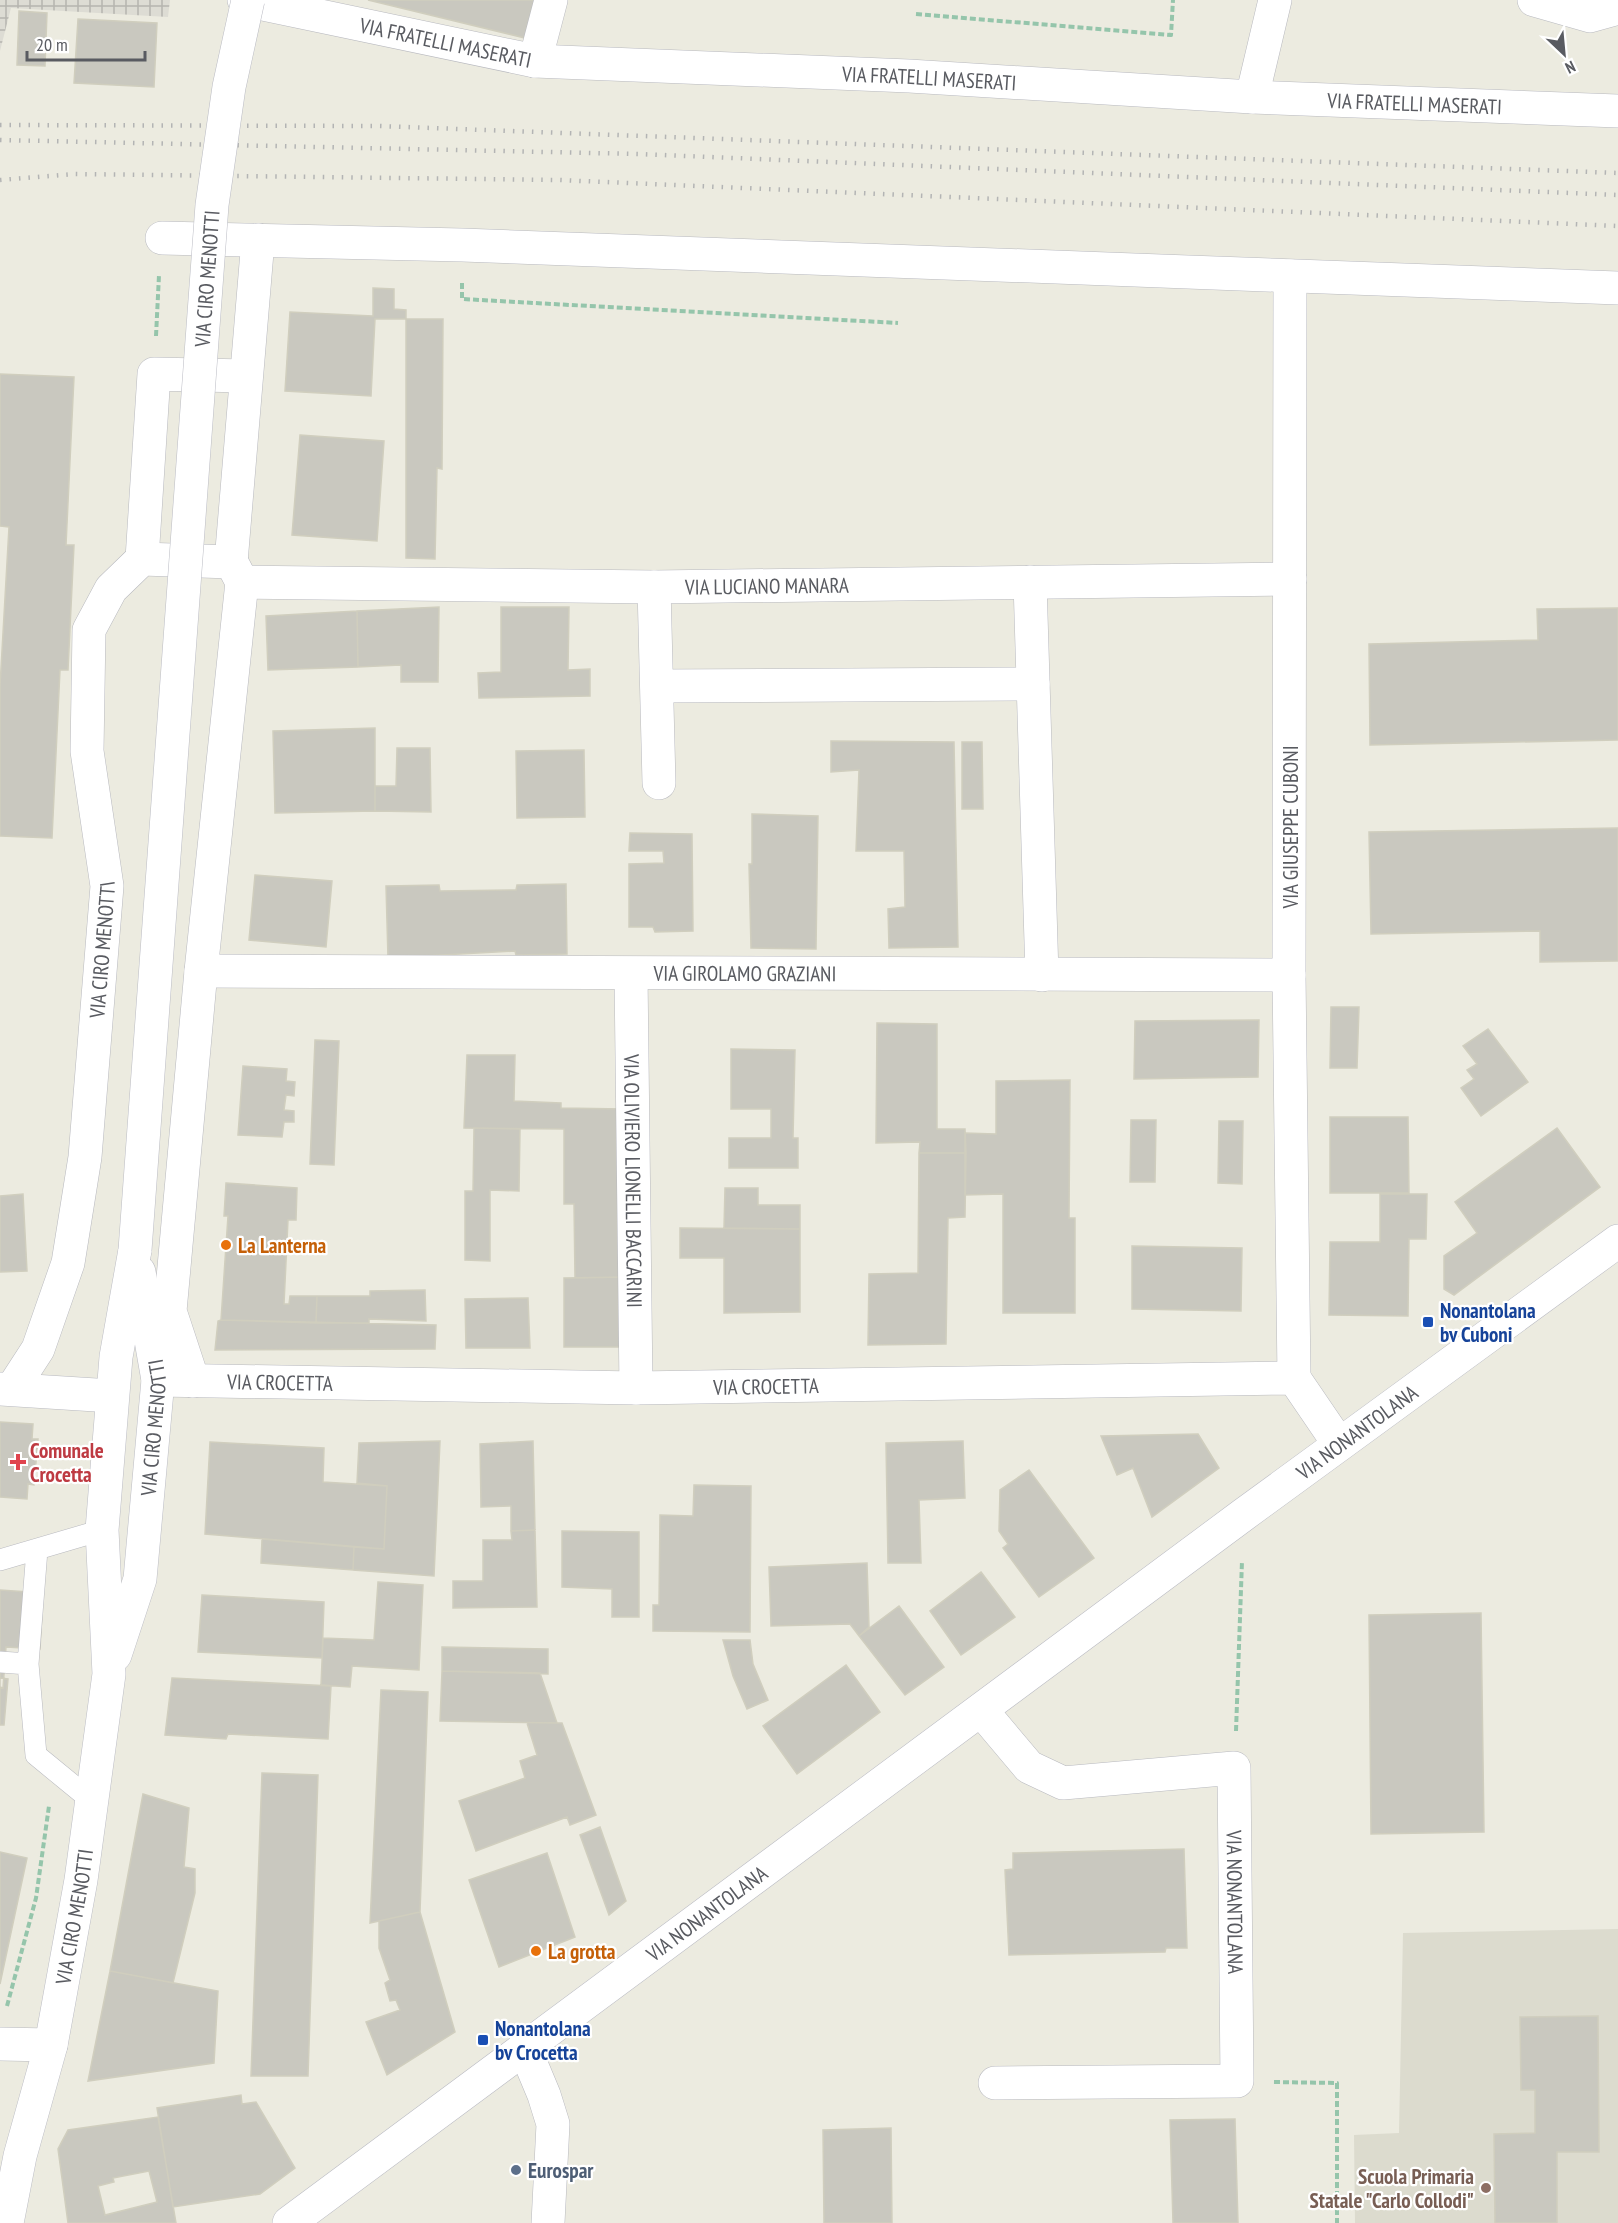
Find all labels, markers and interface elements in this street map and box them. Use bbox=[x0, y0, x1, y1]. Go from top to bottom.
street label: VIA FRATELLI MASERATI bbox=[356, 11, 534, 73]
scale bar bbox=[27, 24, 146, 62]
north arrow bbox=[1534, 24, 1594, 84]
text: 20 m bbox=[36, 33, 68, 56]
text: N bbox=[1562, 57, 1579, 78]
street label: VIA FRATELLI MASERATI bbox=[841, 60, 1017, 96]
street label: VIA FRATELLI MASERATI bbox=[1326, 86, 1502, 120]
street label: VIA CIRO MENOTTI bbox=[188, 209, 225, 349]
street label: VIA LUCIANO MANARA bbox=[684, 571, 849, 600]
street label: VIA GIUSEPPE CUBONI bbox=[1277, 745, 1304, 910]
street label: VIA CIRO MENOTTI bbox=[83, 880, 120, 1020]
street label: VIA GIROLAMO GRAZIANI bbox=[653, 959, 836, 987]
street label: VIA OLIVIERO LIONELLI BACCARINI bbox=[618, 1053, 649, 1308]
place label: La Lanterna bbox=[238, 1232, 327, 1259]
marker: La Lanterna bbox=[219, 1238, 233, 1252]
place label: Nonantolana bv Cuboni bbox=[1440, 1297, 1536, 1348]
marker: Nonantolana bv Cuboni bbox=[1421, 1315, 1435, 1329]
street label: VIA CIRO MENOTTI bbox=[134, 1357, 172, 1498]
street label: VIA CROCETTA bbox=[226, 1368, 333, 1396]
street label: VIA CROCETTA bbox=[712, 1372, 819, 1400]
street label: VIA NONANTOLANA bbox=[1290, 1378, 1423, 1486]
place label: Comunale Crocetta bbox=[30, 1437, 104, 1488]
marker: Comunale Crocetta bbox=[11, 1455, 25, 1469]
street label: VIA NONANTOLANA bbox=[1221, 1829, 1249, 1974]
street label: VIA CIRO MENOTTI bbox=[49, 1847, 99, 1987]
street label: VIA NONANTOLANA bbox=[640, 1859, 772, 1967]
place label: La grotta bbox=[548, 1938, 616, 1965]
marker: La grotta bbox=[529, 1944, 543, 1958]
place label: Nonantolana bv Crocetta bbox=[495, 2015, 591, 2066]
marker: Nonantolana bv Crocetta bbox=[476, 2033, 490, 2047]
place label: Eurospar bbox=[528, 2157, 594, 2184]
marker: Eurospar bbox=[509, 2163, 523, 2177]
place label: Scuola Primaria Statale "Carlo Collodi" bbox=[1310, 2163, 1474, 2214]
marker: Scuola Primaria Statale "Carlo Collodi" bbox=[1479, 2181, 1493, 2195]

